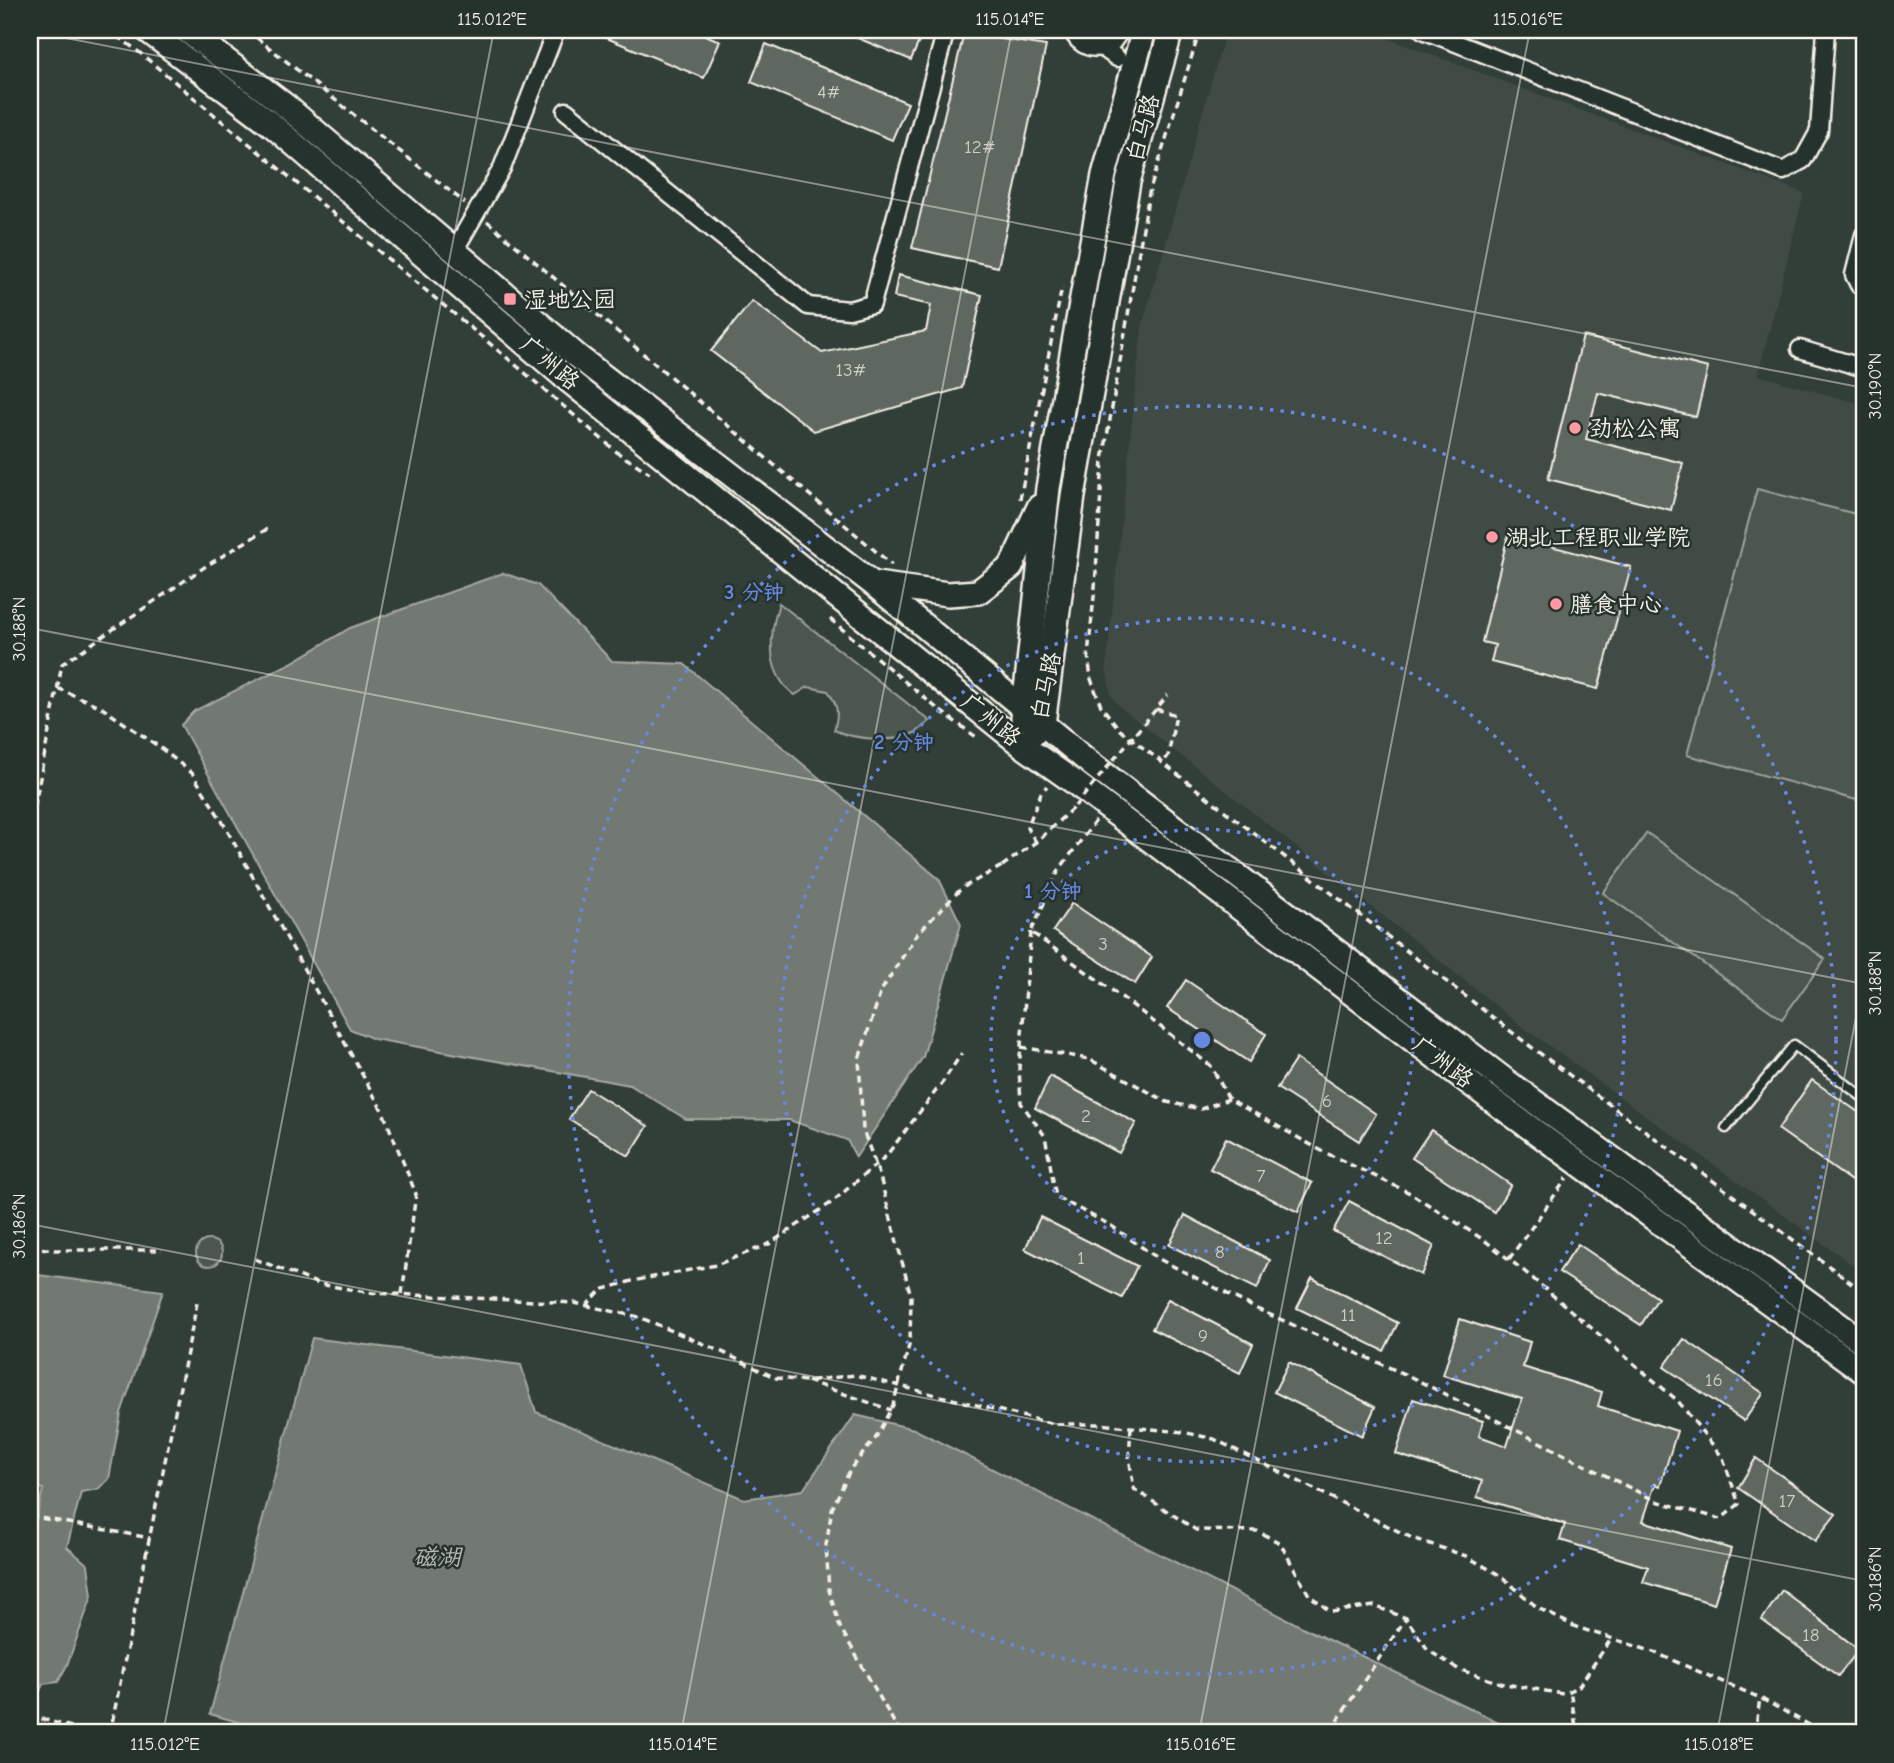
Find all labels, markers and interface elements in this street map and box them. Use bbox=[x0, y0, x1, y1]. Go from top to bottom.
text: 115.012°E bbox=[457, 9, 527, 30]
text: 115.014°E bbox=[976, 9, 1045, 30]
text: 115.016°E bbox=[1493, 9, 1563, 30]
house number: 4# bbox=[817, 81, 841, 103]
street label: 白马路 bbox=[1121, 91, 1165, 165]
house number: 12# bbox=[964, 136, 996, 158]
place label: 湿地公园 bbox=[524, 286, 616, 313]
marker: 湿地公园 bbox=[502, 291, 518, 307]
street label: 广州路 bbox=[515, 330, 585, 396]
text: 30.190°N bbox=[1865, 353, 1886, 419]
house number: 13# bbox=[835, 359, 867, 381]
place label: 劲松公寓 bbox=[1589, 415, 1681, 442]
marker: 劲松公寓 bbox=[1567, 420, 1583, 436]
place label: 湖北工程职业学院 bbox=[1506, 524, 1690, 551]
marker: 湖北工程职业学院 bbox=[1484, 529, 1500, 545]
text: 3 分钟 bbox=[724, 580, 784, 604]
place label: 膳食中心 bbox=[1570, 591, 1662, 618]
marker: 膳食中心 bbox=[1548, 596, 1564, 612]
text: 30.188°N bbox=[9, 597, 30, 661]
street label: 白马路 bbox=[1026, 649, 1066, 723]
street label: 广州路 bbox=[956, 688, 1026, 752]
text: 2 分钟 bbox=[874, 730, 934, 754]
text: 1 分钟 bbox=[1024, 879, 1082, 903]
house number: 3 bbox=[1098, 933, 1108, 955]
text: 30.188°N bbox=[1865, 951, 1886, 1015]
centre of rings bbox=[1190, 1028, 1214, 1052]
street label: 广州路 bbox=[1407, 1030, 1479, 1094]
house number: 6 bbox=[1322, 1090, 1332, 1112]
house number: 2 bbox=[1081, 1105, 1091, 1127]
house number: 7 bbox=[1257, 1165, 1266, 1187]
text: 30.186°N bbox=[9, 1193, 30, 1259]
house number: 12 bbox=[1375, 1227, 1393, 1249]
house number: 8 bbox=[1215, 1241, 1225, 1263]
house number: 1 bbox=[1077, 1247, 1085, 1269]
house number: 11 bbox=[1340, 1304, 1356, 1326]
house number: 9 bbox=[1198, 1325, 1208, 1347]
house number: 16 bbox=[1705, 1369, 1723, 1391]
house number: 17 bbox=[1779, 1490, 1795, 1512]
water label: 磁湖 bbox=[413, 1543, 464, 1571]
text: 30.186°N bbox=[1865, 1546, 1886, 1612]
house number: 18 bbox=[1802, 1624, 1820, 1646]
text: 115.012°E bbox=[130, 1734, 200, 1755]
text: 115.014°E bbox=[649, 1734, 718, 1755]
text: 115.016°E bbox=[1166, 1734, 1236, 1755]
text: 115.018°E bbox=[1684, 1734, 1754, 1755]

